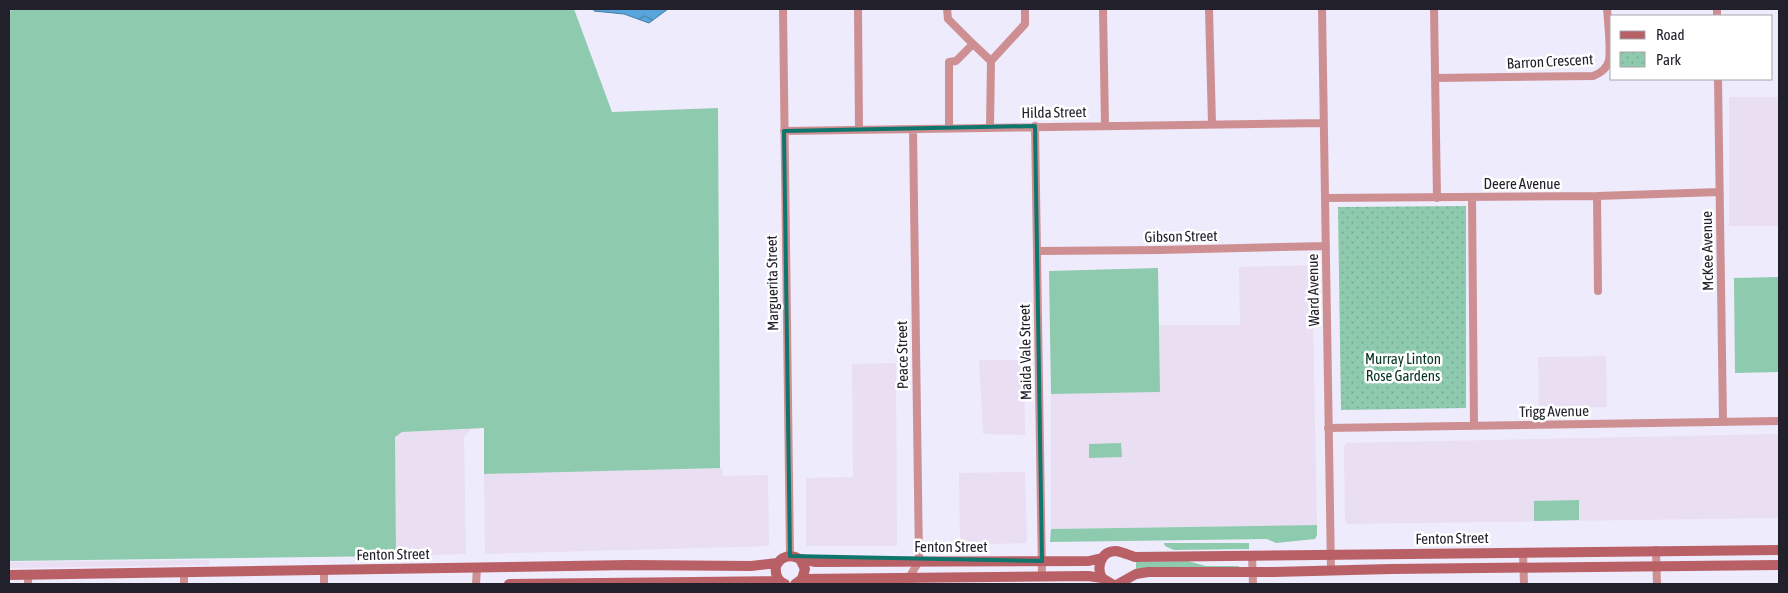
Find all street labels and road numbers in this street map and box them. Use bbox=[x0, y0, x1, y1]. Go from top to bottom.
street label: Barron Crescent bbox=[1506, 50, 1594, 72]
street label: Hilda Street bbox=[1021, 103, 1087, 121]
street label: Deere Avenue bbox=[1484, 175, 1561, 192]
street label: McKee Avenue bbox=[1698, 211, 1716, 291]
street label: Gibson Street bbox=[1144, 227, 1218, 245]
street label: Marguerita Street bbox=[763, 235, 781, 331]
street label: Ward Avenue bbox=[1304, 253, 1322, 326]
street label: Maida Vale Street bbox=[1016, 304, 1034, 400]
street label: Peace Street bbox=[893, 321, 911, 389]
street label: Trigg Avenue bbox=[1519, 402, 1589, 420]
street label: Fenton Street bbox=[1415, 529, 1489, 547]
street label: Fenton Street bbox=[914, 538, 988, 555]
street label: Fenton Street bbox=[356, 545, 430, 563]

